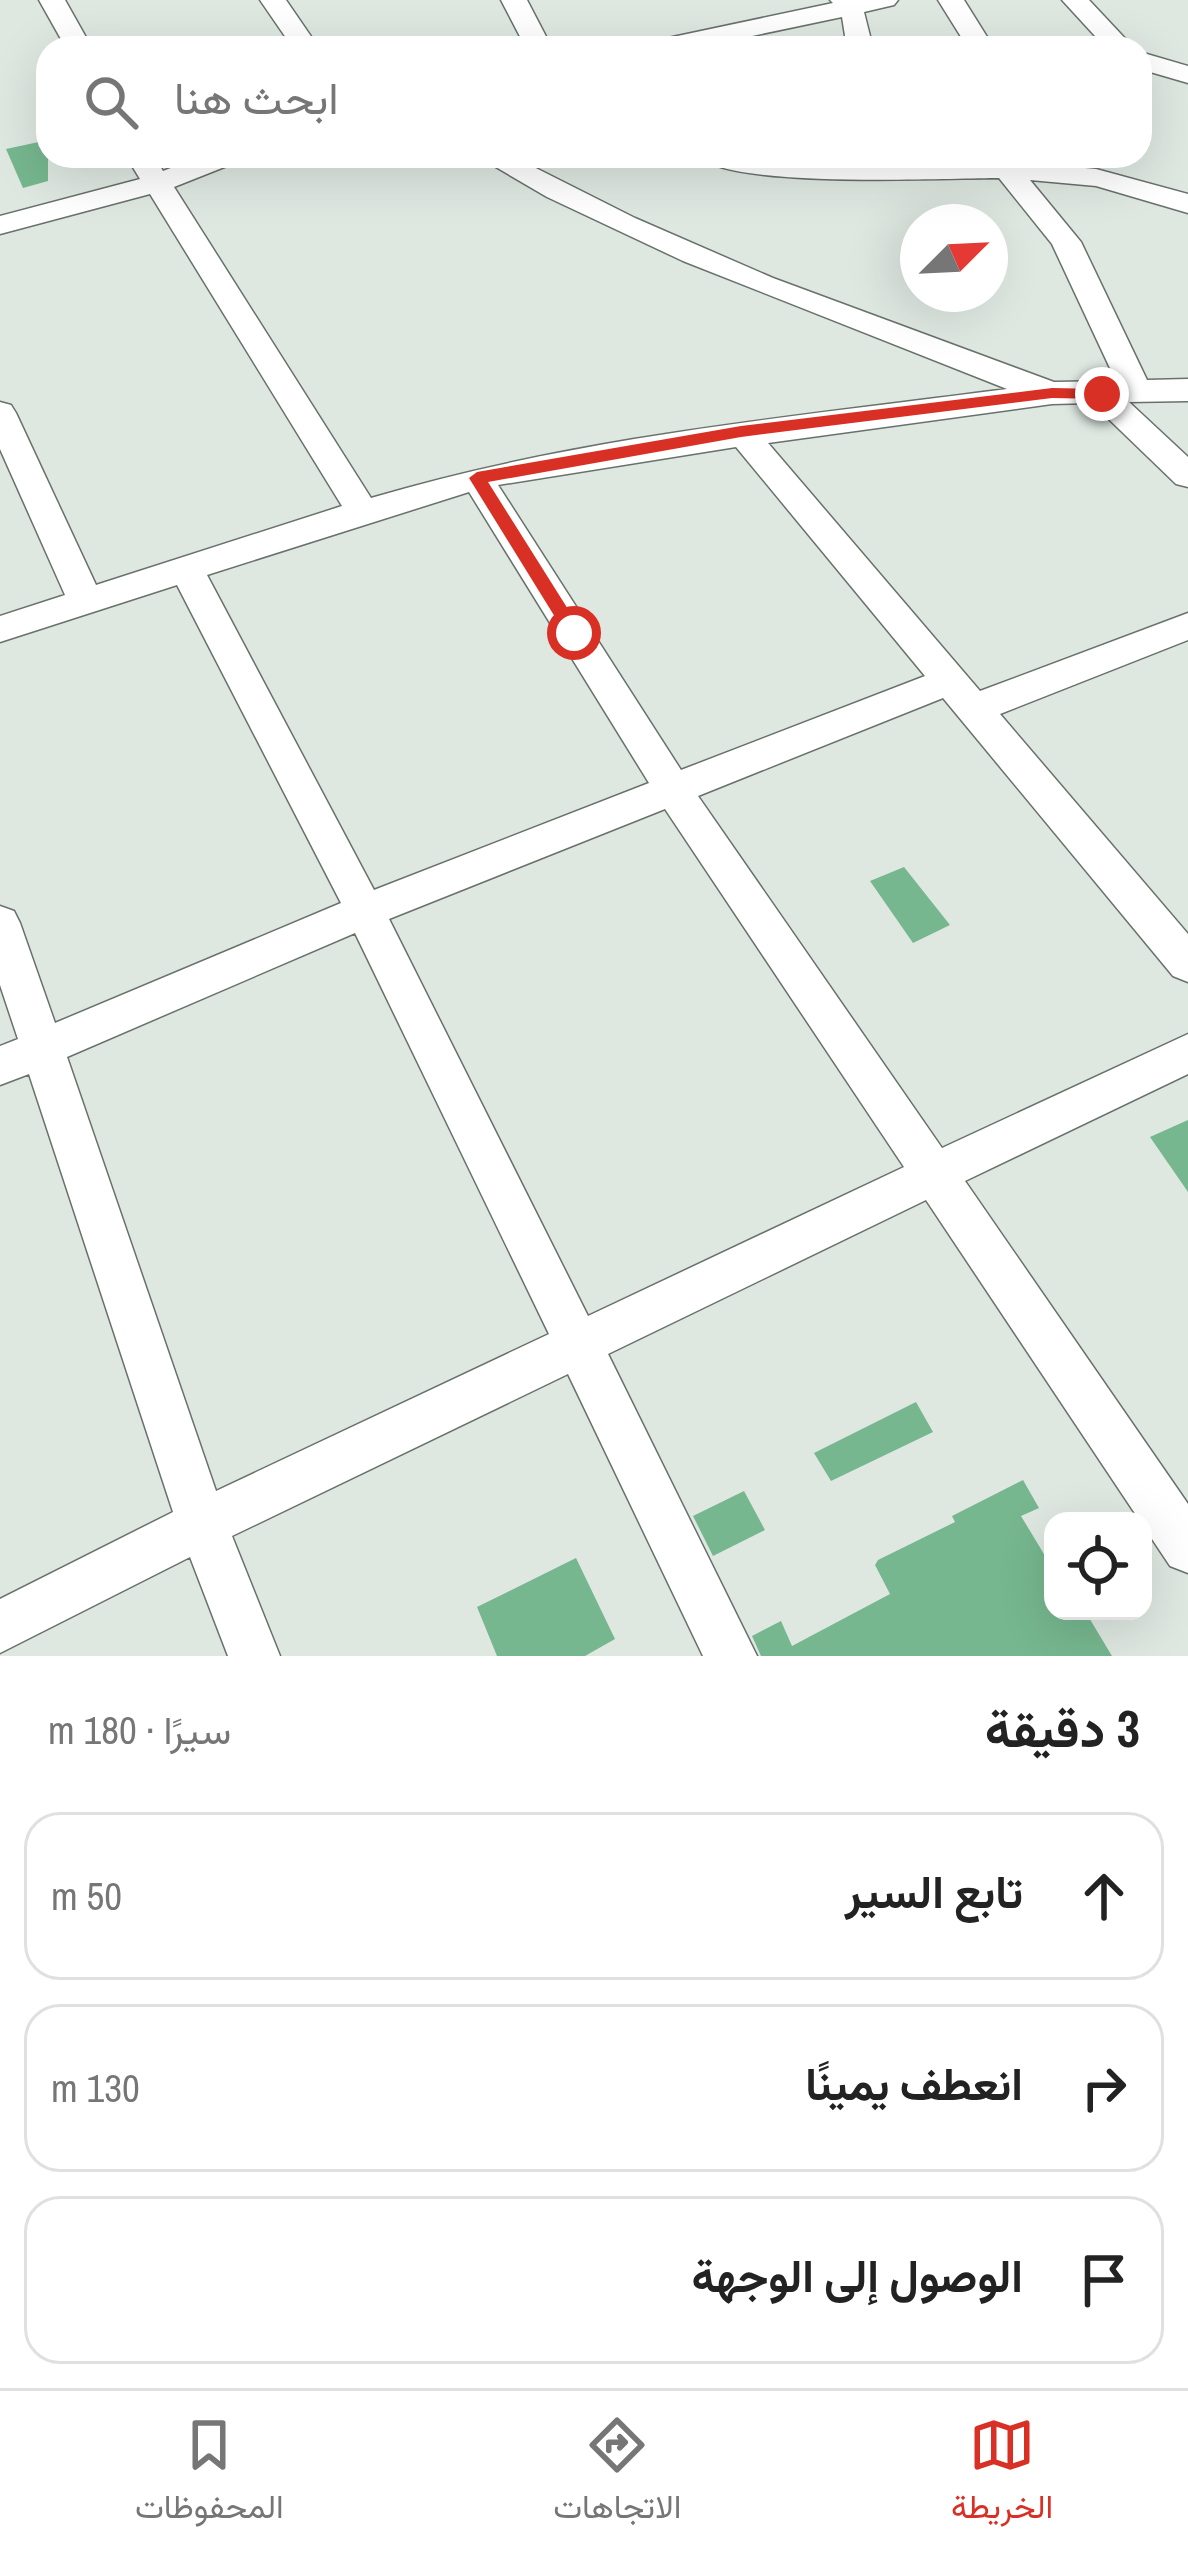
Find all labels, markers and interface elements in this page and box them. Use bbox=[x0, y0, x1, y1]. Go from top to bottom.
search box bbox=[36, 36, 1152, 168]
text: ابحث هنا bbox=[174, 67, 339, 128]
icon: search bbox=[78, 69, 144, 135]
north arrow bbox=[900, 204, 1008, 312]
route end bbox=[1075, 367, 1129, 421]
route start bbox=[547, 606, 601, 660]
map controls bbox=[1044, 1512, 1152, 1620]
button: locate bbox=[1044, 1512, 1152, 1620]
text: 3 دقيقة bbox=[985, 1694, 1140, 1763]
text: سيرًا · 180 m bbox=[48, 1704, 231, 1756]
text: تابع السير bbox=[845, 1861, 1023, 1922]
icon: ahead bbox=[1071, 1863, 1137, 1929]
text: 50 m bbox=[51, 1870, 122, 1922]
text: انعطف يمينًا bbox=[805, 2053, 1023, 2114]
icon: right bbox=[1071, 2055, 1137, 2121]
text: 130 m bbox=[51, 2062, 140, 2114]
text: الوصول إلى الوجهة bbox=[691, 2245, 1023, 2306]
icon: arrive bbox=[1071, 2247, 1137, 2313]
tab: المحفوظات bbox=[135, 2412, 284, 2536]
tab: الاتجاهات bbox=[553, 2412, 681, 2536]
tab: الخريطة bbox=[951, 2412, 1053, 2536]

